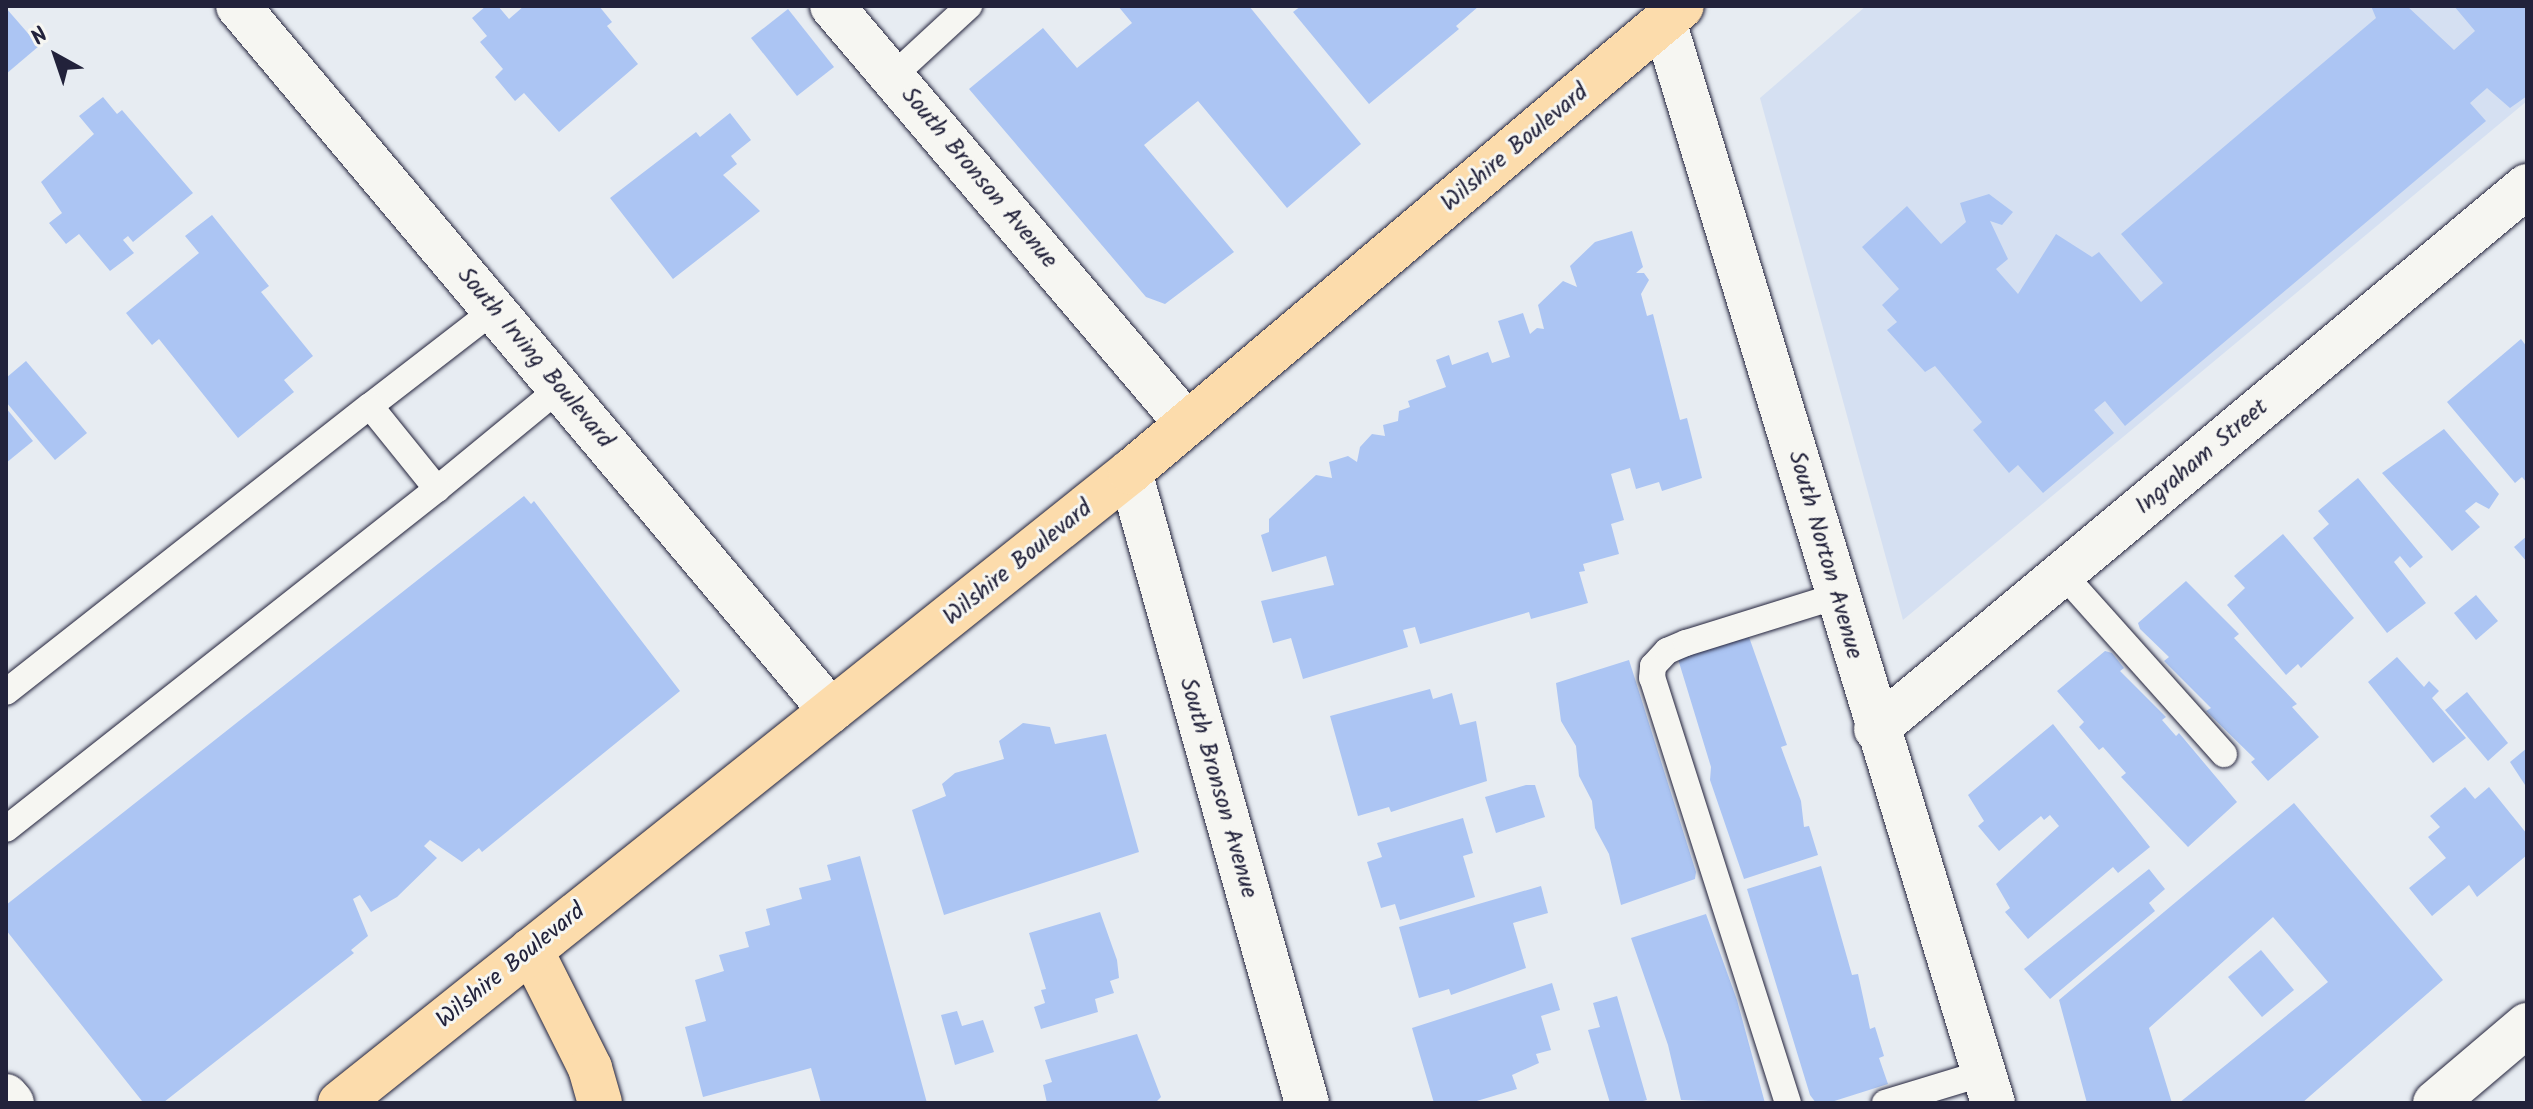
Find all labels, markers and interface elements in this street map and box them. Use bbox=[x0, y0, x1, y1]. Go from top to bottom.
north arrow bbox=[16, 16, 96, 96]
text: N bbox=[24, 19, 57, 55]
street label: Wilshire Boulevard bbox=[1436, 78, 1594, 218]
street label: South Bronson Avenue bbox=[895, 81, 1063, 275]
street label: South Irving Boulevard bbox=[451, 262, 619, 454]
street label: Ingraham Street bbox=[2130, 393, 2274, 521]
street label: South Norton Avenue bbox=[1781, 448, 1869, 662]
street label: Wilshire Boulevard bbox=[938, 494, 1098, 632]
street label: South Bronson Avenue bbox=[1173, 674, 1263, 902]
street label: Wilshire Boulevard bbox=[431, 897, 591, 1035]

